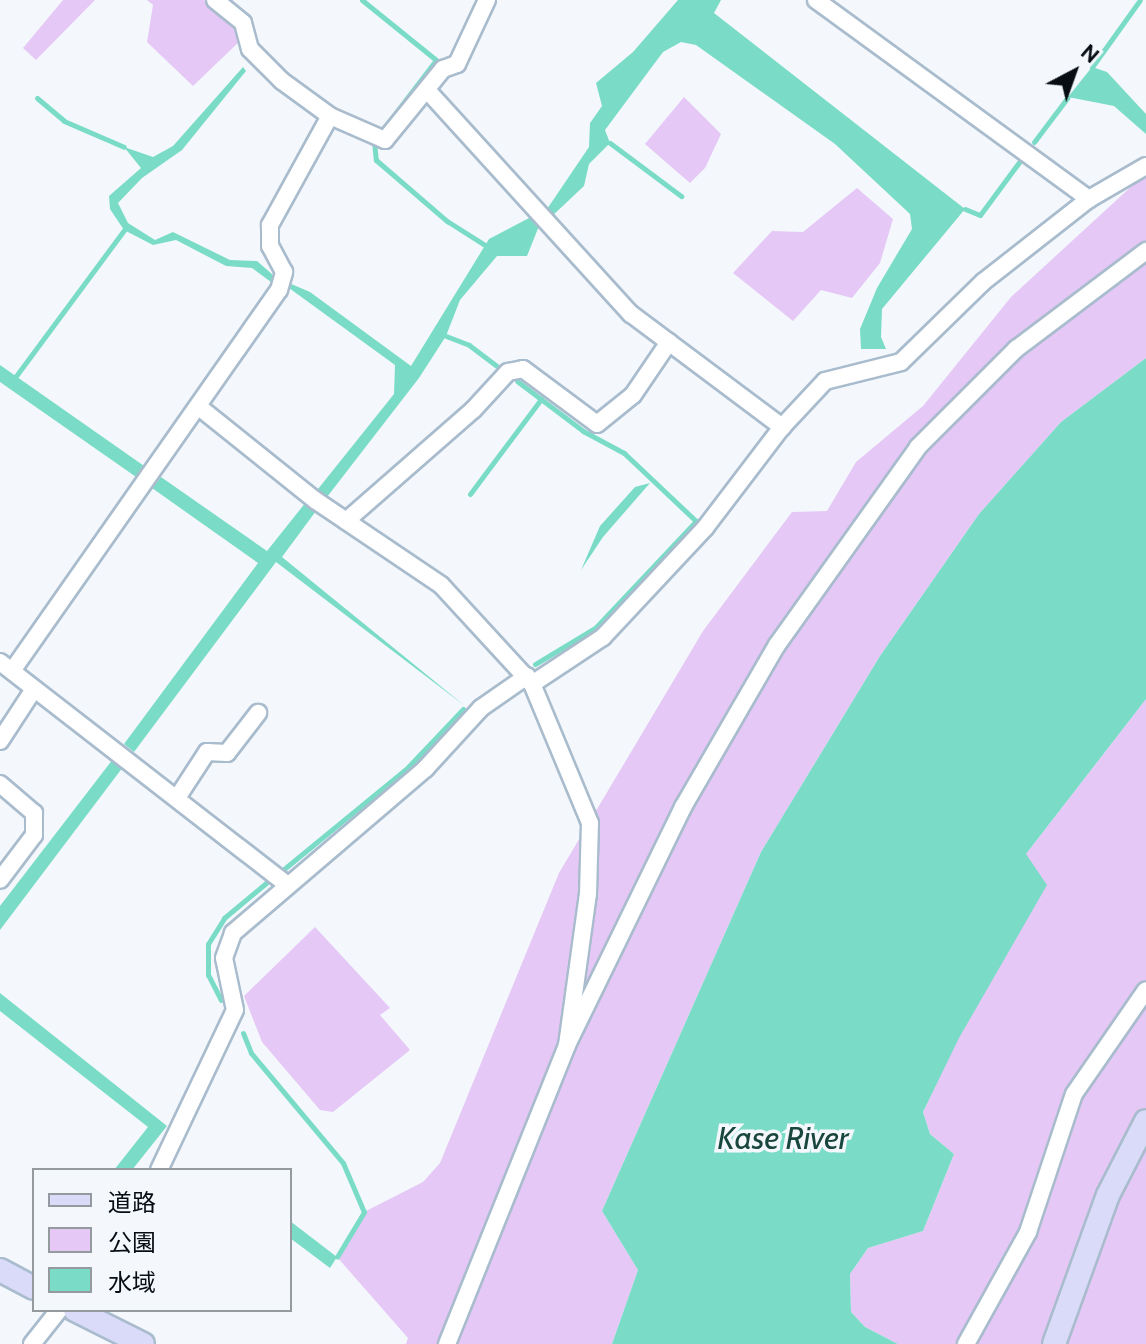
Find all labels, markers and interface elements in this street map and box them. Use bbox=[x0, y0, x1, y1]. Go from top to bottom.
north arrow bbox=[1034, 32, 1114, 112]
text: N bbox=[1075, 38, 1105, 69]
water label: Kase River bbox=[717, 1119, 849, 1157]
legend bbox=[32, 1168, 292, 1312]
text: 道路 bbox=[108, 1188, 156, 1217]
text: 公園 bbox=[108, 1228, 156, 1257]
text: 水域 bbox=[108, 1268, 156, 1297]

